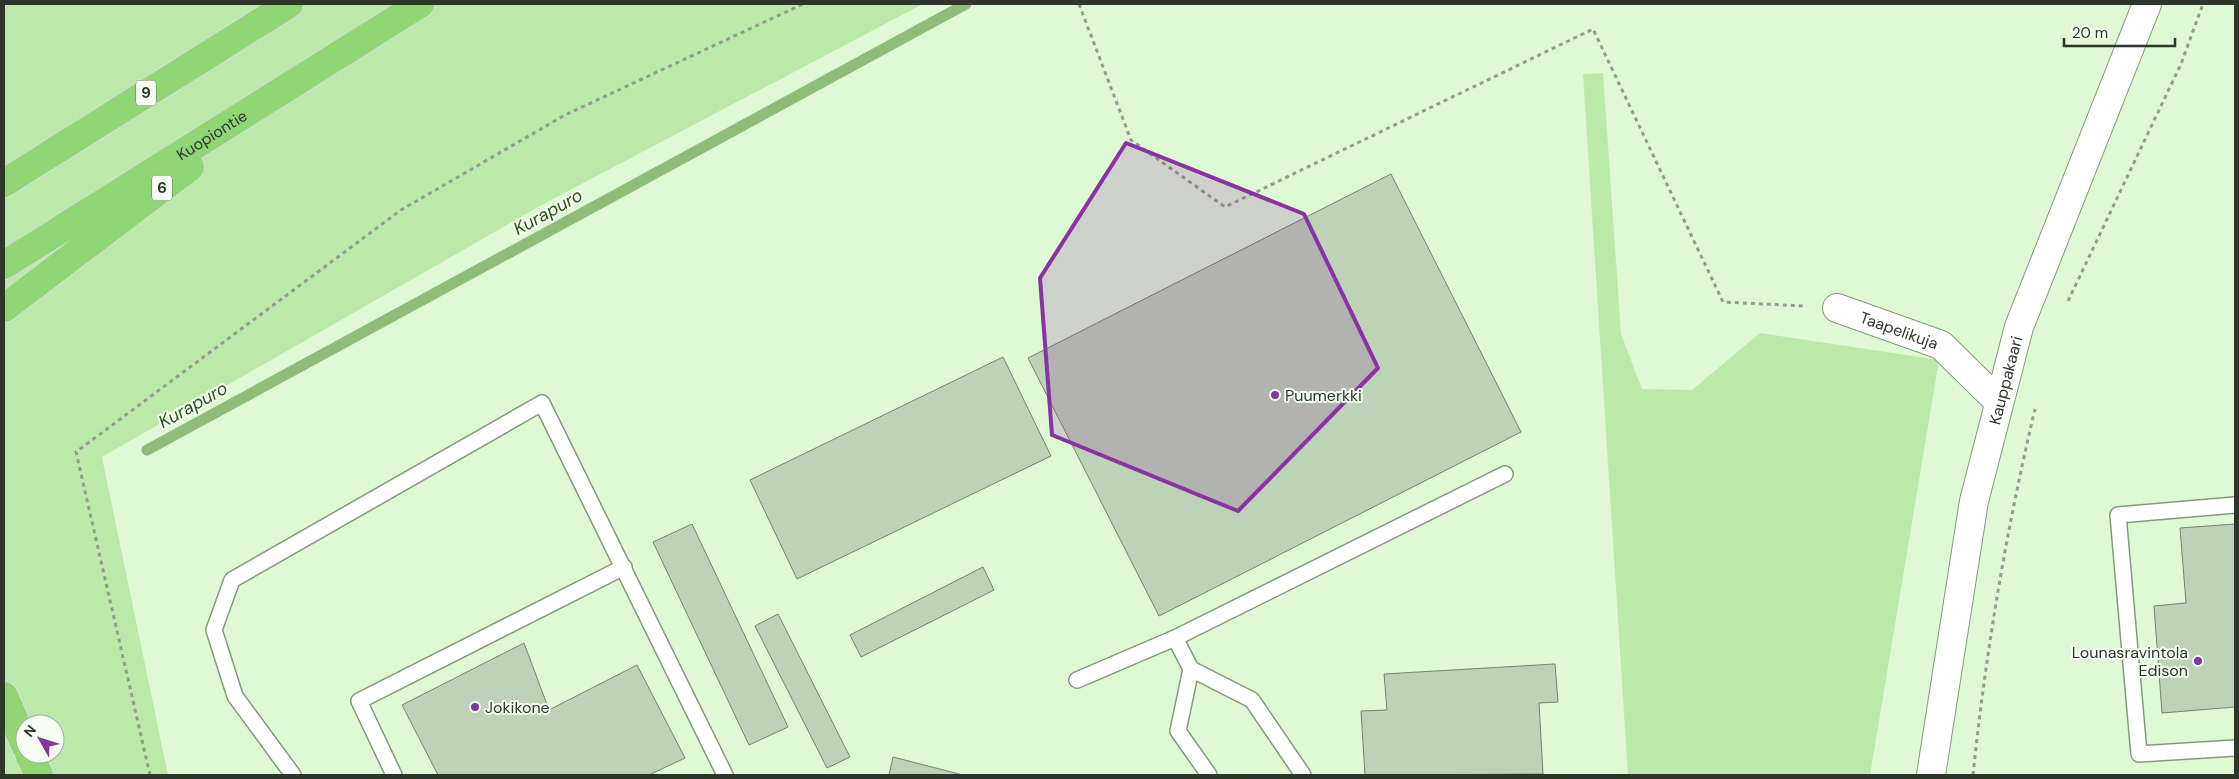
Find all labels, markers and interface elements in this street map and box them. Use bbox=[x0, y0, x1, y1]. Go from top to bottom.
scale bar bbox=[2064, 15, 2175, 47]
text: 20 m bbox=[2072, 23, 2108, 43]
road number: 9 bbox=[136, 80, 156, 106]
street label: Kuopiontie bbox=[173, 105, 251, 165]
road number: 6 bbox=[152, 176, 172, 200]
water label: Kurapuro bbox=[509, 183, 587, 241]
street label: Taapelikuja bbox=[1857, 307, 1941, 354]
street label: Kauppakaari bbox=[1984, 334, 2027, 427]
water label: Kurapuro bbox=[154, 376, 232, 434]
place label: Puumerkki bbox=[1285, 385, 1362, 406]
marker: Puumerkki bbox=[1269, 389, 1281, 401]
place label: Lounasravintola Edison bbox=[2072, 642, 2188, 681]
marker: Lounasravintola Edison bbox=[2192, 655, 2204, 667]
place label: Jokikone bbox=[485, 697, 550, 718]
marker: Jokikone bbox=[469, 701, 481, 713]
north arrow bbox=[15, 714, 65, 764]
text: N bbox=[20, 721, 40, 740]

